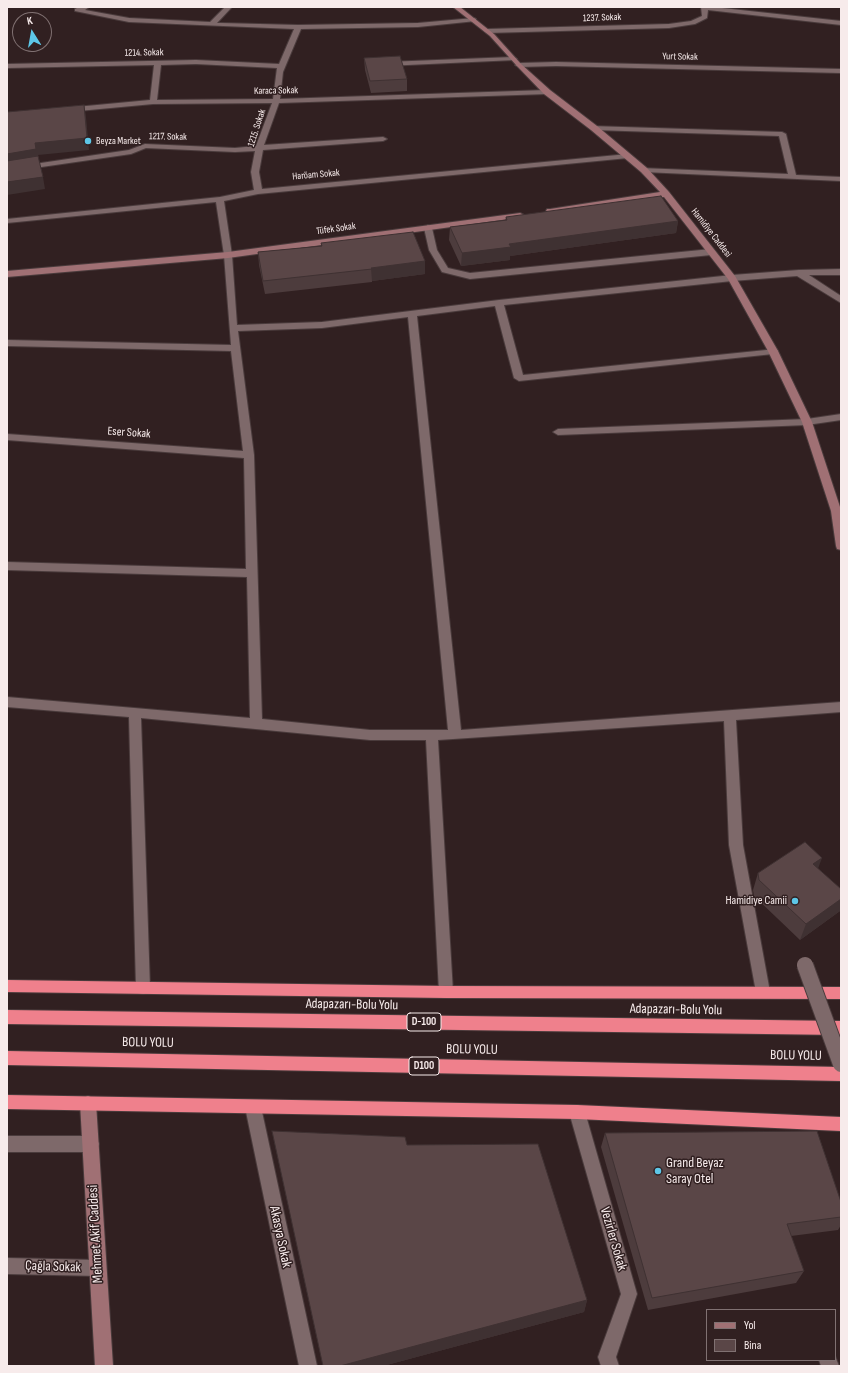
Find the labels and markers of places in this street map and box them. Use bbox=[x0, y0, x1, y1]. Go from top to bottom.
place label: Beyza Market bbox=[96, 135, 141, 147]
marker: Beyza Market bbox=[83, 136, 93, 146]
place label: Hamidiye Camii bbox=[725, 894, 787, 908]
marker: Hamidiye Camii bbox=[790, 896, 800, 906]
place label: Grand Beyaz Saray Otel bbox=[666, 1155, 724, 1188]
marker: Grand Beyaz Saray Otel bbox=[653, 1166, 663, 1176]

